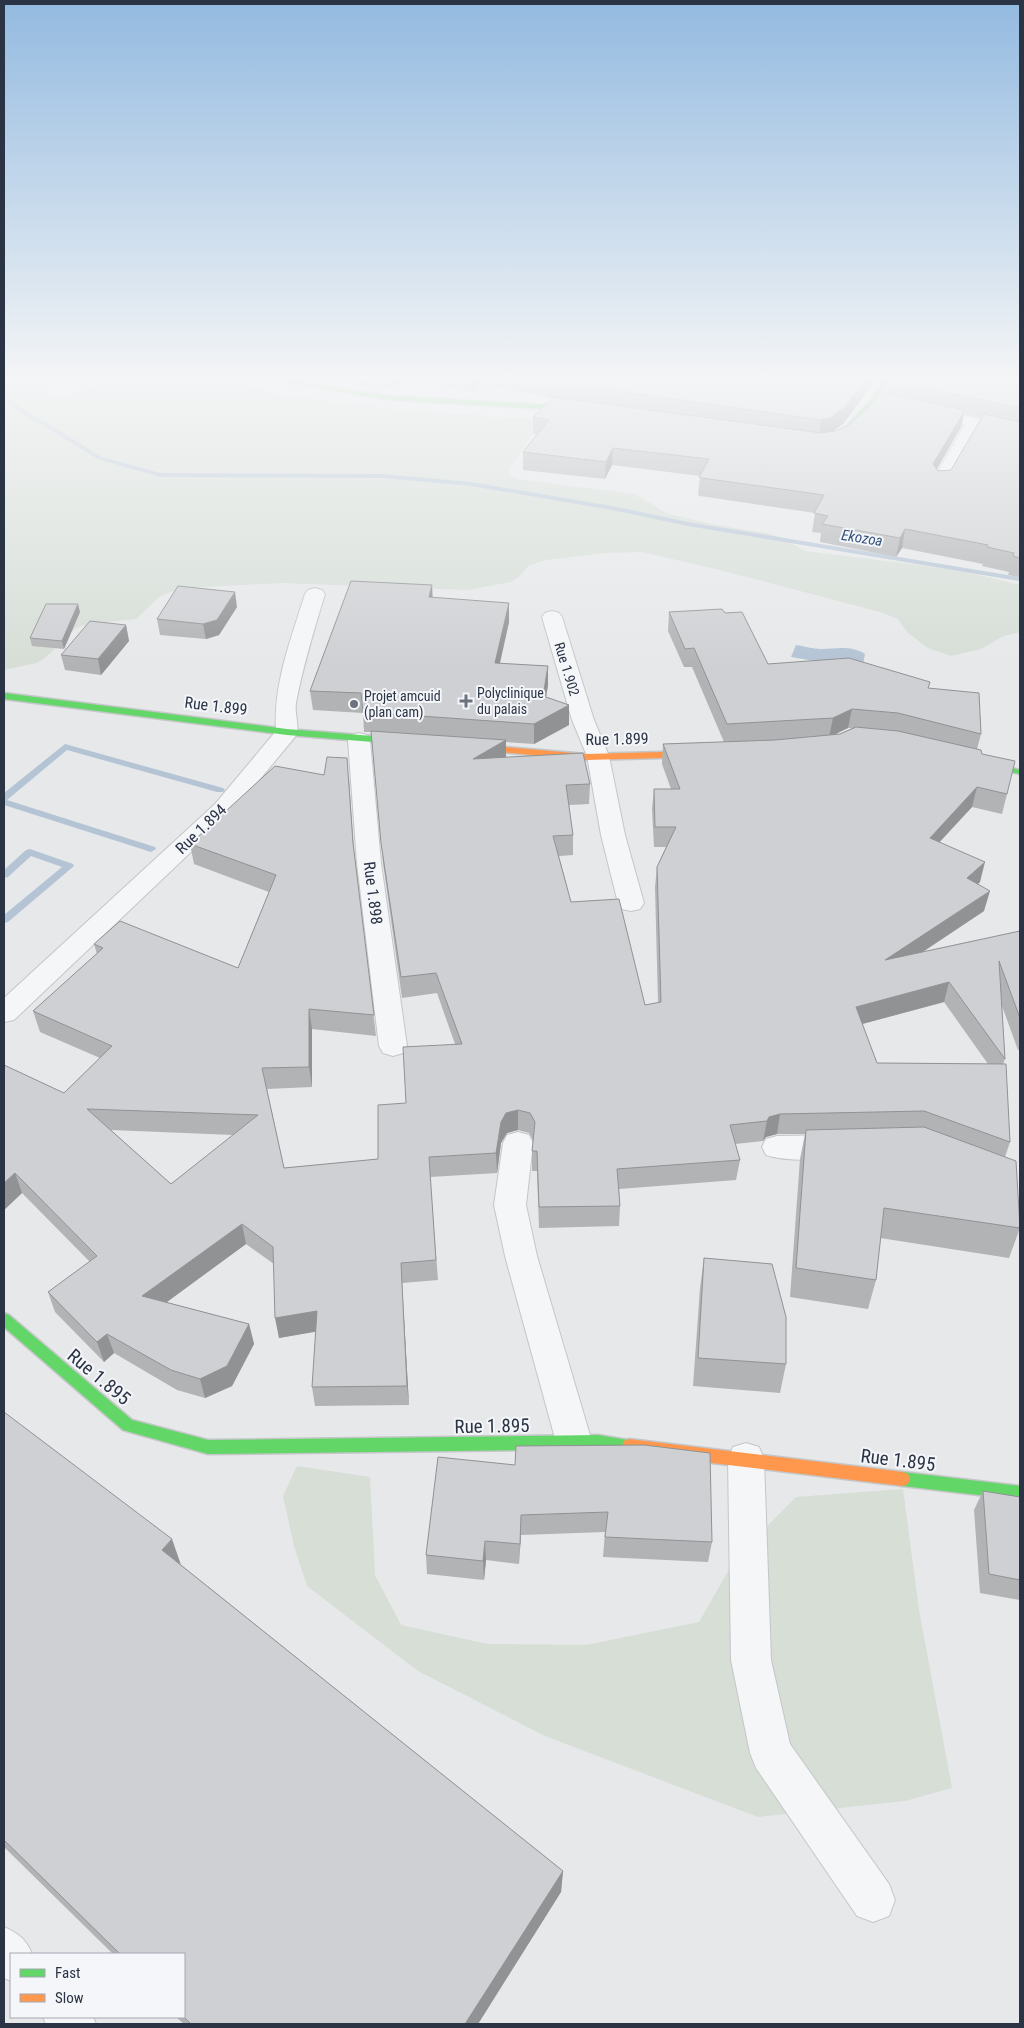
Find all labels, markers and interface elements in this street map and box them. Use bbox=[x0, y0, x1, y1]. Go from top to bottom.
water label: Ekozoa bbox=[840, 526, 884, 550]
street label: Rue 1.902 bbox=[551, 640, 583, 698]
place label: Polyclinique du palais bbox=[477, 685, 544, 717]
place label: Projet amcuid (plan cam) bbox=[364, 688, 441, 721]
street label: Rue 1.899 bbox=[183, 693, 249, 719]
marker: Polyclinique du palais bbox=[459, 694, 473, 708]
marker: Projet amcuid (plan cam) bbox=[348, 698, 360, 710]
street label: Rue 1.899 bbox=[585, 729, 649, 749]
street label: Rue 1.894 bbox=[172, 800, 230, 858]
street label: Rue 1.898 bbox=[360, 860, 386, 926]
street label: Rue 1.895 bbox=[63, 1344, 135, 1410]
street label: Rue 1.895 bbox=[454, 1414, 530, 1438]
street label: Rue 1.895 bbox=[859, 1444, 937, 1476]
legend bbox=[10, 1953, 185, 2018]
text: Fast bbox=[55, 1964, 80, 1982]
text: Slow bbox=[55, 1989, 84, 2007]

